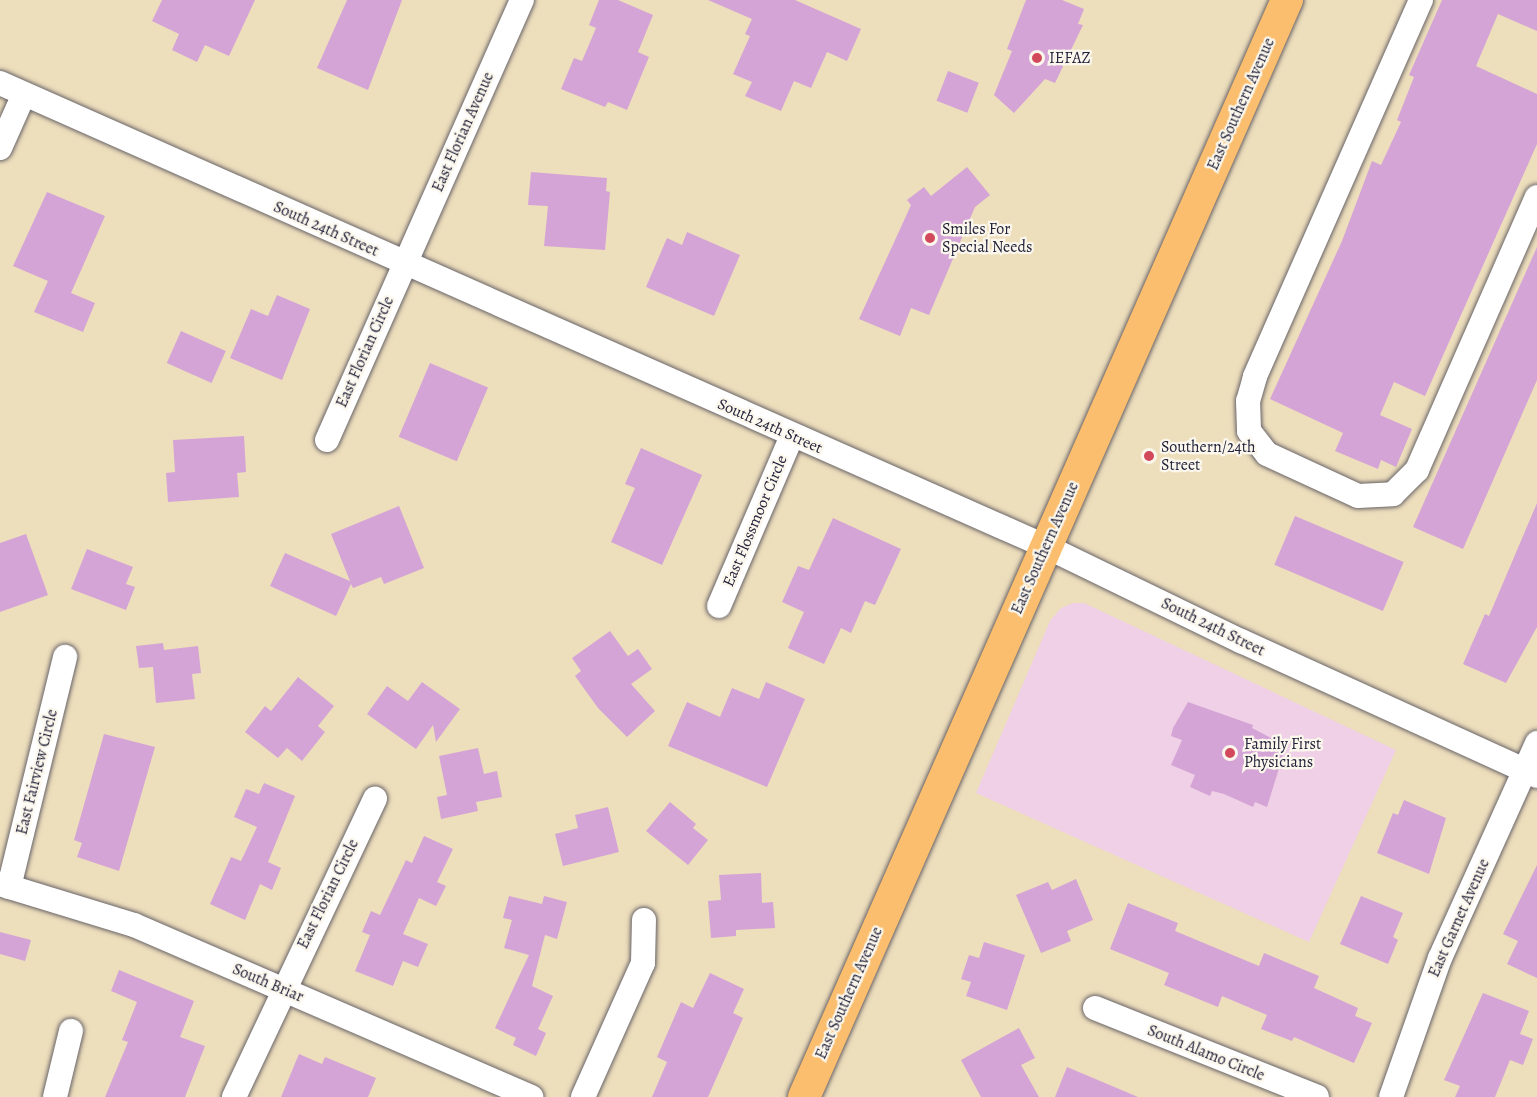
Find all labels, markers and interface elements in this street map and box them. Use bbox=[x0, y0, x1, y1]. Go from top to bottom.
street label: East Southern Avenue bbox=[1203, 35, 1279, 173]
place label: IEFAZ bbox=[1049, 48, 1091, 68]
marker: IEFAZ bbox=[1030, 51, 1044, 65]
street label: East Florian Avenue bbox=[428, 69, 498, 195]
street label: South 24th Street bbox=[270, 197, 382, 261]
place label: Smiles For Special Needs bbox=[942, 219, 1032, 257]
marker: Smiles For Special Needs bbox=[923, 231, 937, 245]
street label: East Florian Circle bbox=[332, 293, 398, 411]
street label: South 24th Street bbox=[714, 394, 826, 458]
place label: Southern/24th Street bbox=[1161, 437, 1256, 475]
marker: Southern/24th Street bbox=[1142, 449, 1156, 463]
street label: East Flossmoor Circle bbox=[719, 452, 791, 590]
street label: East Southern Avenue bbox=[1007, 479, 1083, 617]
street label: South 24th Street bbox=[1158, 594, 1268, 660]
street label: East Fairview Circle bbox=[12, 707, 62, 837]
place label: Family First Physicians bbox=[1244, 734, 1321, 772]
marker: Family First Physicians bbox=[1221, 744, 1239, 762]
street label: East Florian Circle bbox=[293, 836, 363, 952]
street label: East Garnet Avenue bbox=[1424, 856, 1494, 980]
street label: East Southern Avenue bbox=[811, 924, 887, 1062]
street label: South Briar bbox=[230, 959, 306, 1007]
street label: South Alamo Circle bbox=[1145, 1021, 1267, 1085]

